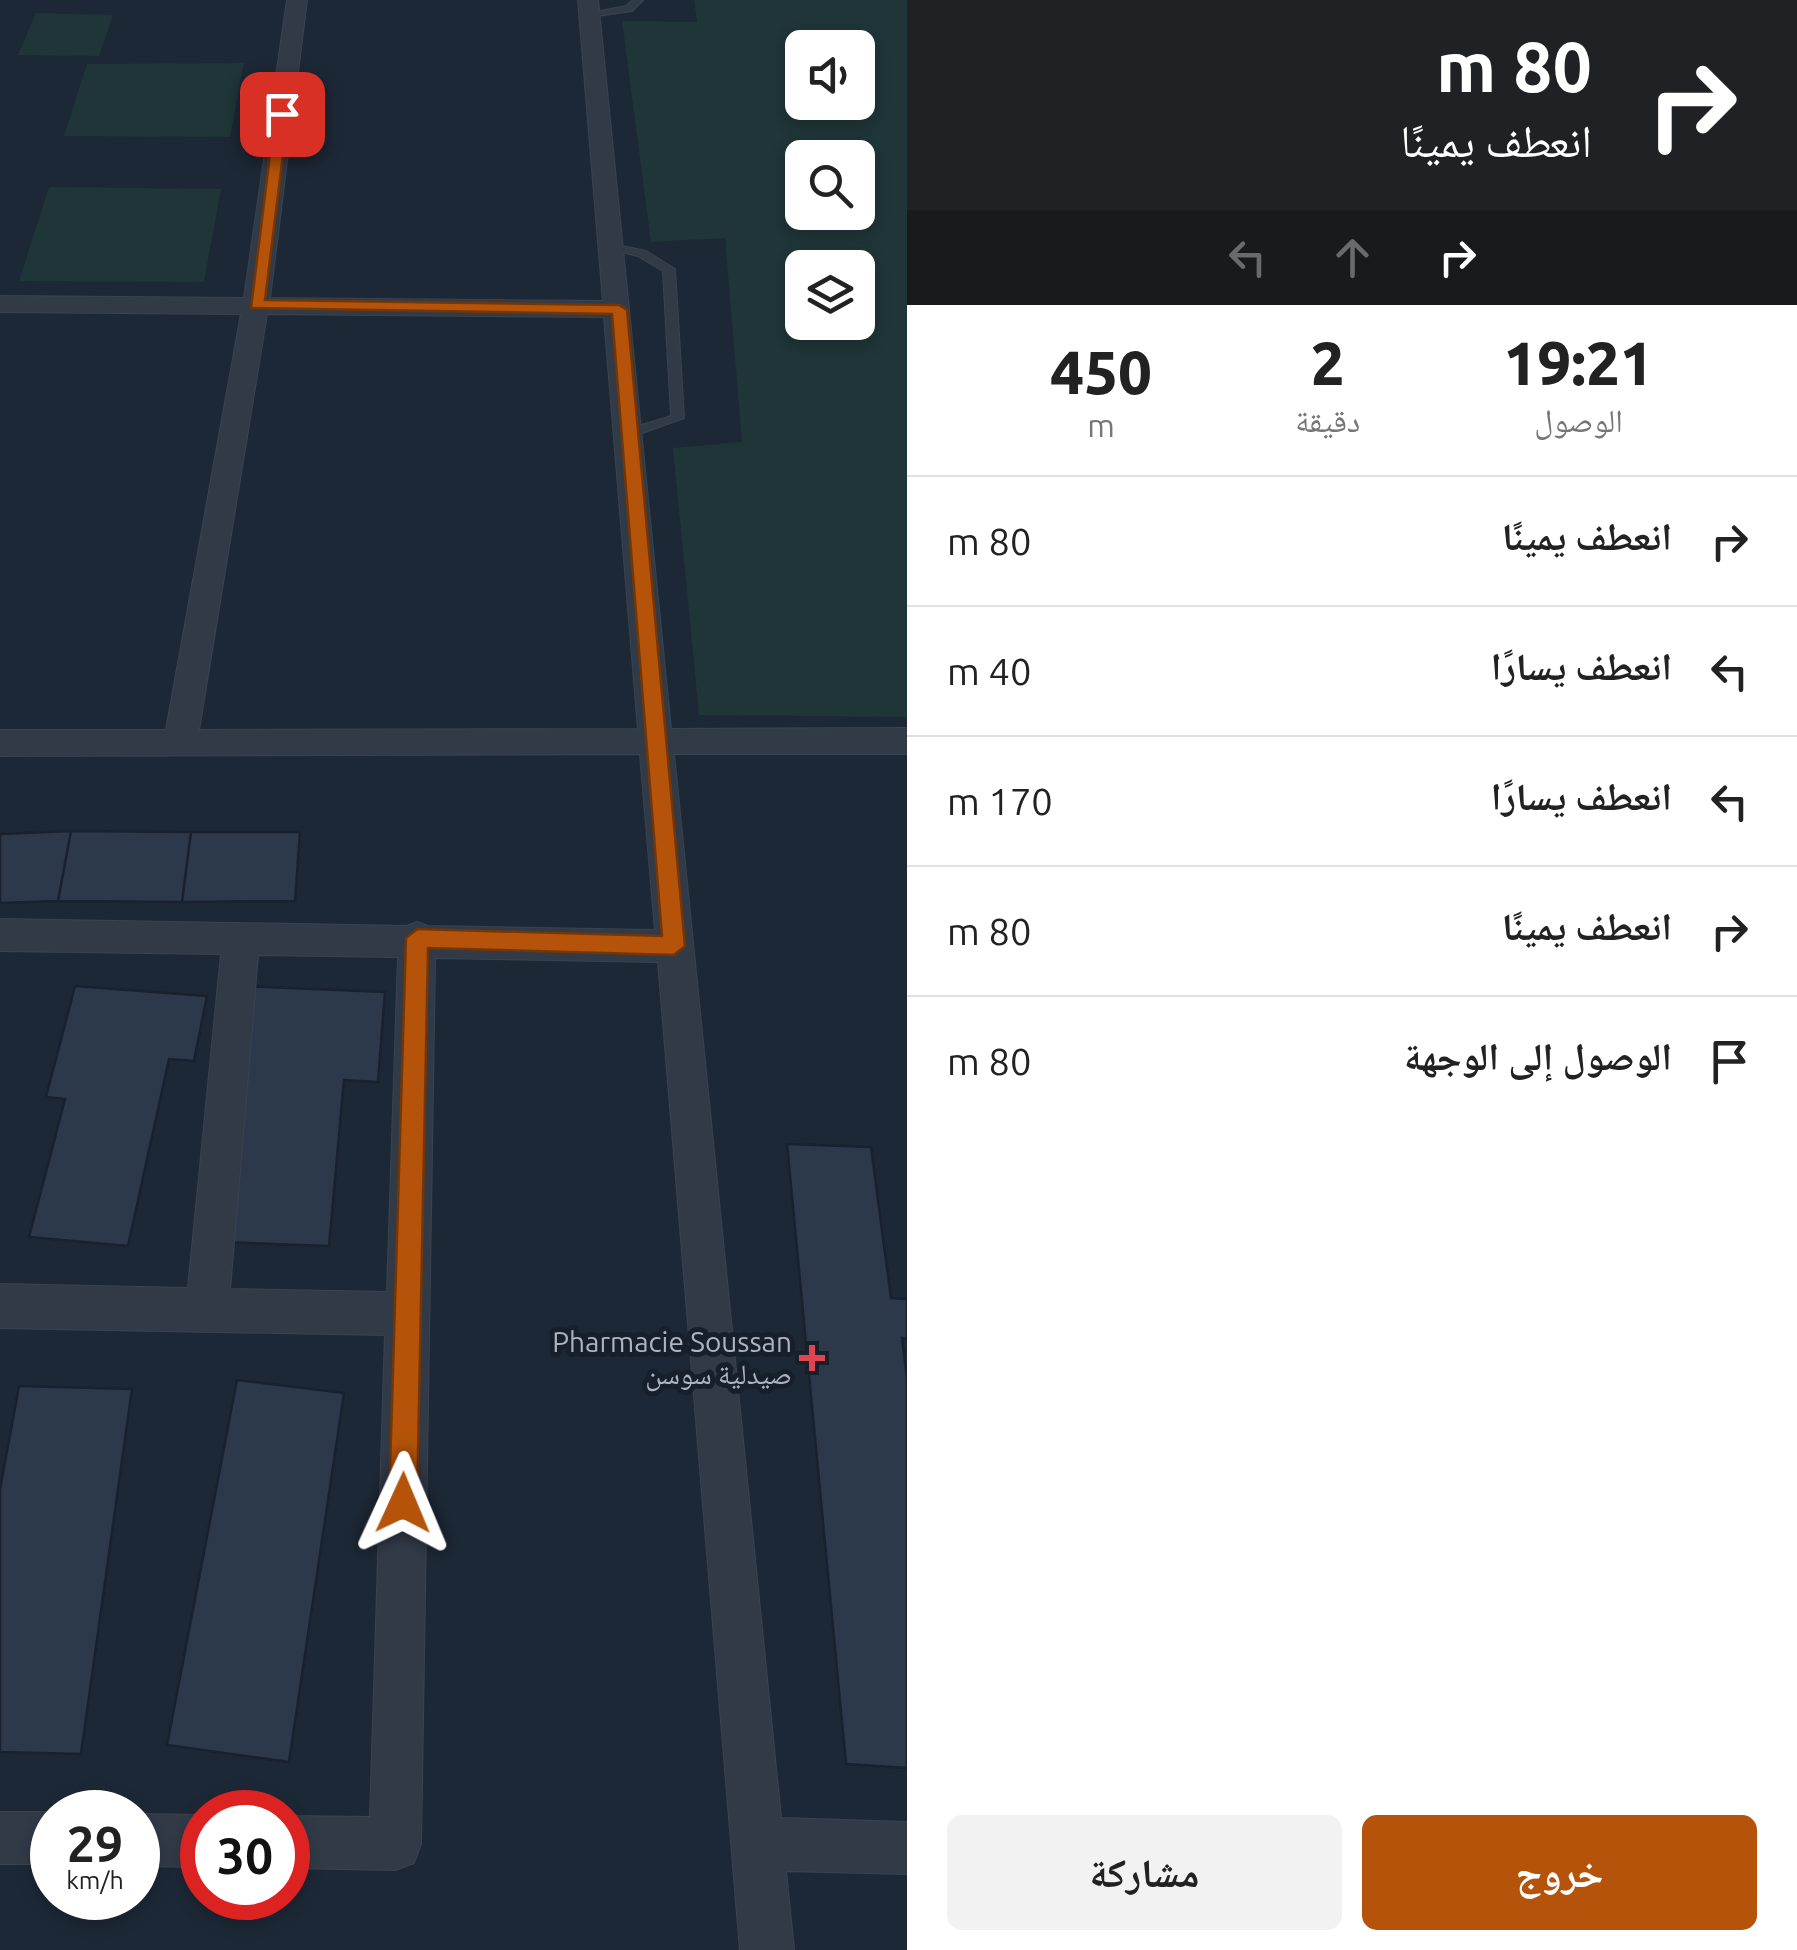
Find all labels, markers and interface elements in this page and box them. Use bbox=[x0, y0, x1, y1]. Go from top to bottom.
text: 80 m bbox=[1436, 27, 1592, 105]
map controls bbox=[785, 30, 875, 340]
button: sound bbox=[785, 30, 875, 120]
icon: right bbox=[1627, 40, 1757, 170]
pin bbox=[240, 72, 325, 157]
icon: arrive bbox=[255, 87, 310, 142]
text: انعطف يمينًا bbox=[1400, 115, 1592, 166]
button: search bbox=[785, 140, 875, 230]
icon: left bbox=[1220, 230, 1275, 285]
icon: ahead bbox=[1325, 230, 1380, 285]
icon: right bbox=[1430, 230, 1485, 285]
button: layers bbox=[785, 250, 875, 340]
text: 2 bbox=[1311, 329, 1345, 396]
text: 19:21 bbox=[1504, 329, 1654, 396]
text: 450 bbox=[1050, 338, 1152, 405]
text: دقيقة bbox=[1295, 402, 1360, 438]
text: الوصول bbox=[1534, 402, 1623, 438]
text: m bbox=[1087, 407, 1115, 443]
icon: right bbox=[1702, 514, 1757, 569]
text: انعطف يمينًا bbox=[1502, 515, 1672, 557]
text: 80 m bbox=[947, 520, 1031, 562]
icon: left bbox=[1702, 644, 1757, 699]
text: انعطف يسارًا bbox=[1491, 645, 1672, 687]
text: 40 m bbox=[947, 650, 1031, 692]
icon: left bbox=[1702, 774, 1757, 829]
text: انعطف يسارًا bbox=[1491, 775, 1672, 817]
text: 170 m bbox=[947, 780, 1053, 822]
icon: right bbox=[1702, 904, 1757, 959]
text: انعطف يمينًا bbox=[1502, 905, 1672, 947]
text: 80 m bbox=[947, 910, 1031, 952]
icon: arrive bbox=[1702, 1034, 1757, 1089]
text: الوصول إلى الوجهة bbox=[1404, 1035, 1672, 1077]
text: 80 m bbox=[947, 1040, 1031, 1082]
place label: Pharmacie Soussan صيدلية سوسن bbox=[552, 1326, 792, 1392]
marker: Pharmacie Soussan صيدلية سوسن bbox=[801, 1347, 823, 1369]
position arrow bbox=[351, 1451, 455, 1555]
speed limit sign: 30 bbox=[180, 1790, 310, 1920]
text: 29 bbox=[67, 1815, 123, 1871]
button: مشاركة bbox=[947, 1815, 1342, 1930]
button: خروج bbox=[1362, 1815, 1757, 1930]
text: km/h bbox=[66, 1866, 124, 1894]

